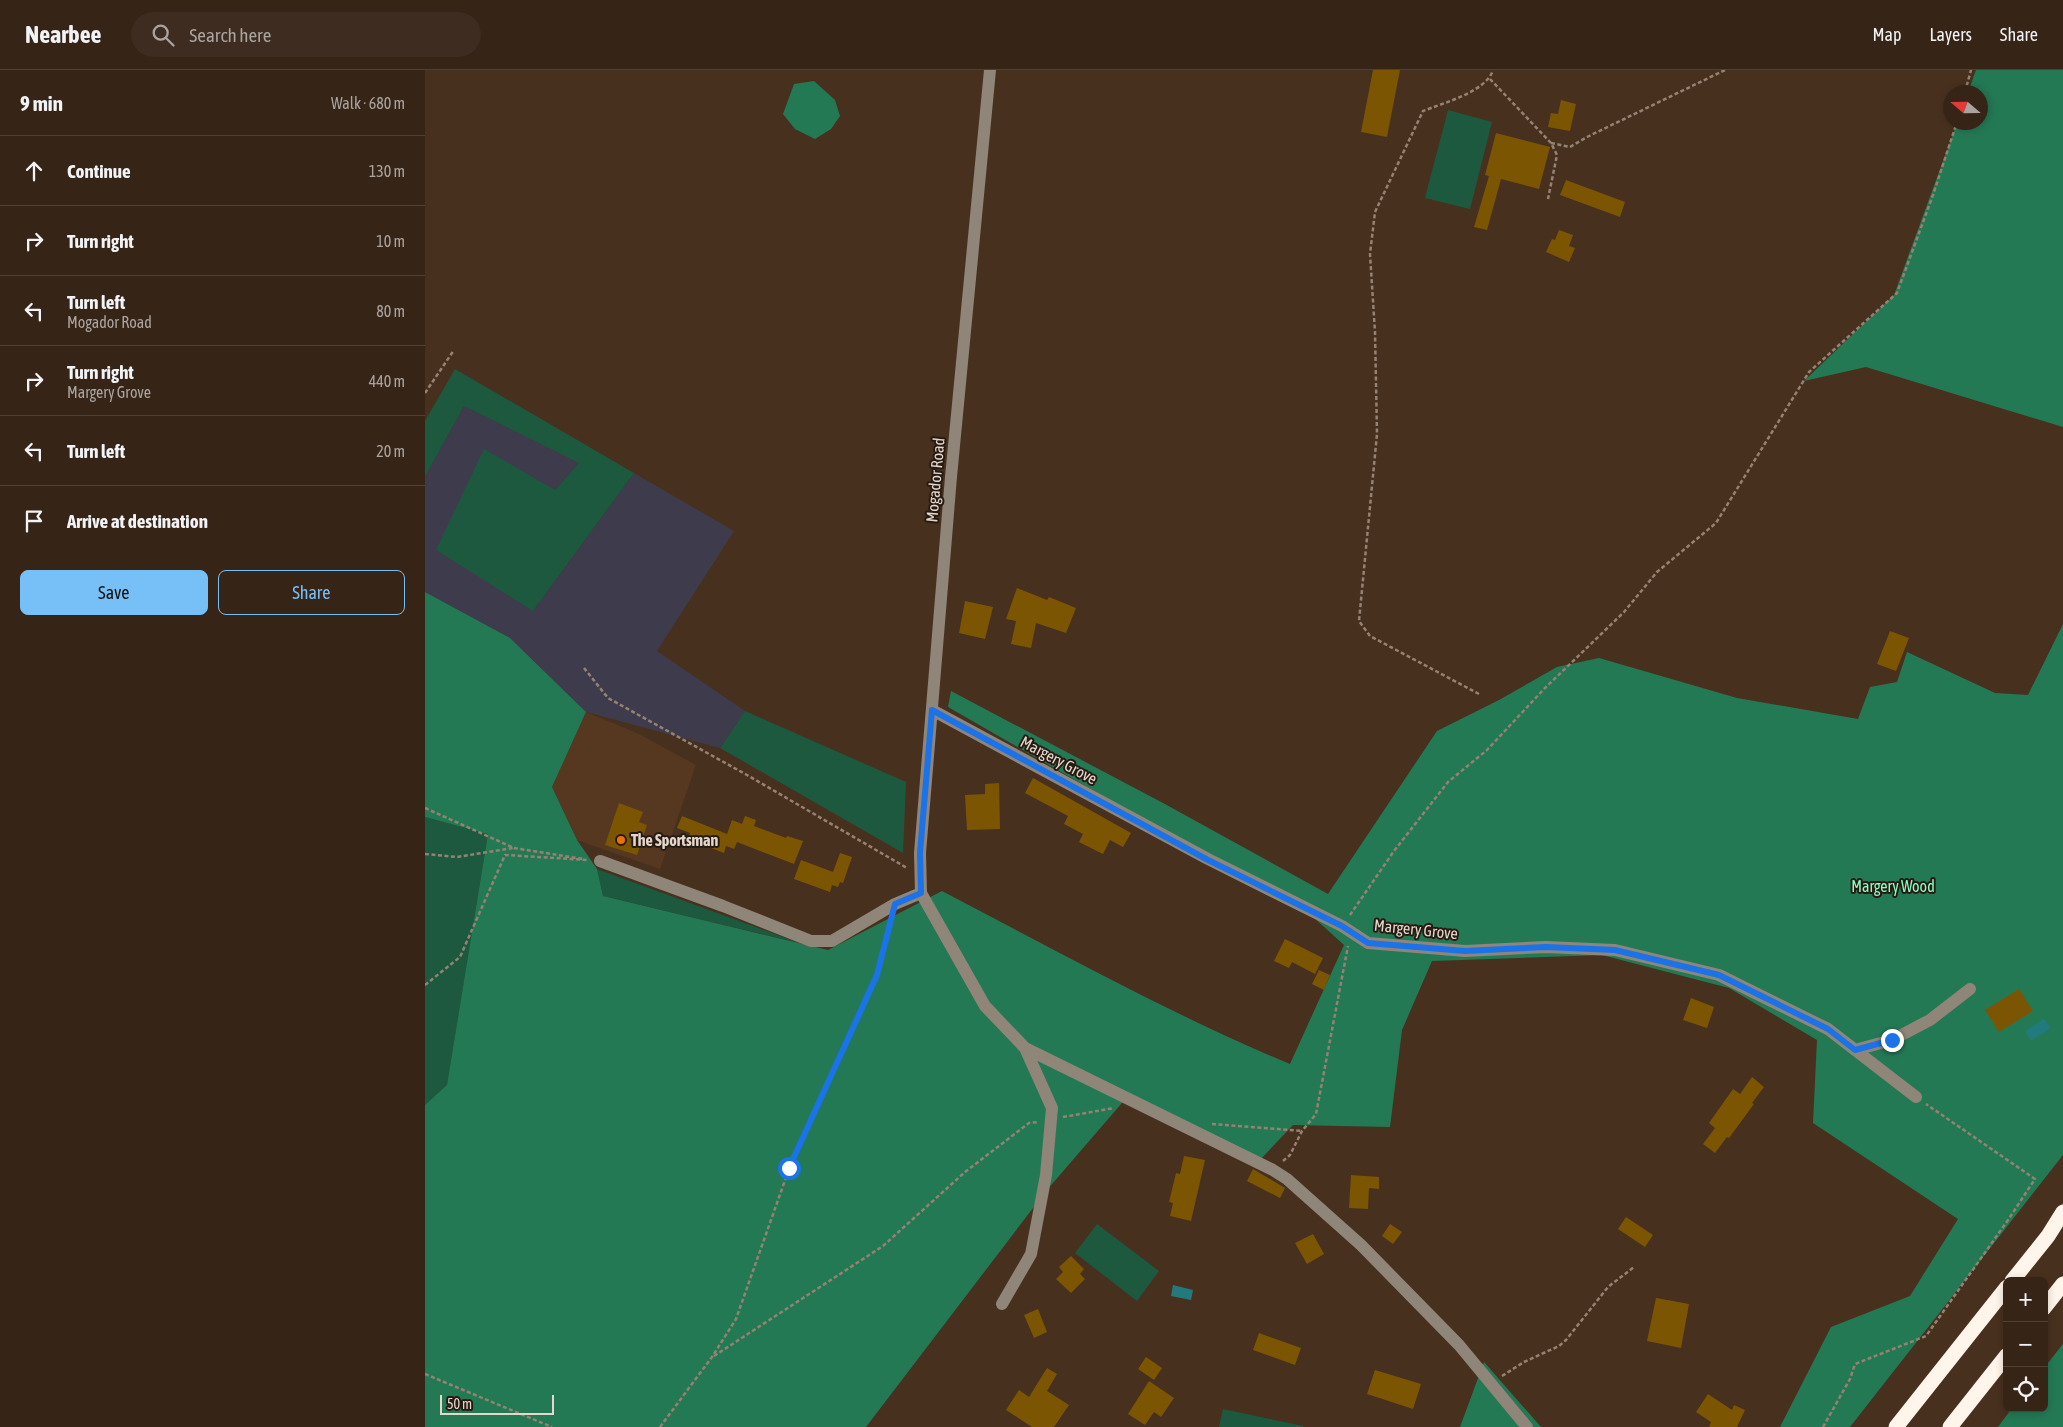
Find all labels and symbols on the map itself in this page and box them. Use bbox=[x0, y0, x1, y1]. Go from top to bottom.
north arrow bbox=[1943, 85, 1988, 130]
street label: Mogador Road bbox=[922, 437, 949, 523]
street label: Margery Grove bbox=[1017, 732, 1100, 789]
place label: The Sportsman bbox=[631, 831, 719, 849]
marker: The Sportsman bbox=[615, 834, 627, 846]
park label: Margery Wood bbox=[1851, 877, 1935, 896]
street label: Margery Grove bbox=[1373, 916, 1459, 943]
route end bbox=[1881, 1029, 1904, 1052]
route start bbox=[778, 1157, 801, 1180]
scale bar bbox=[440, 1392, 554, 1415]

